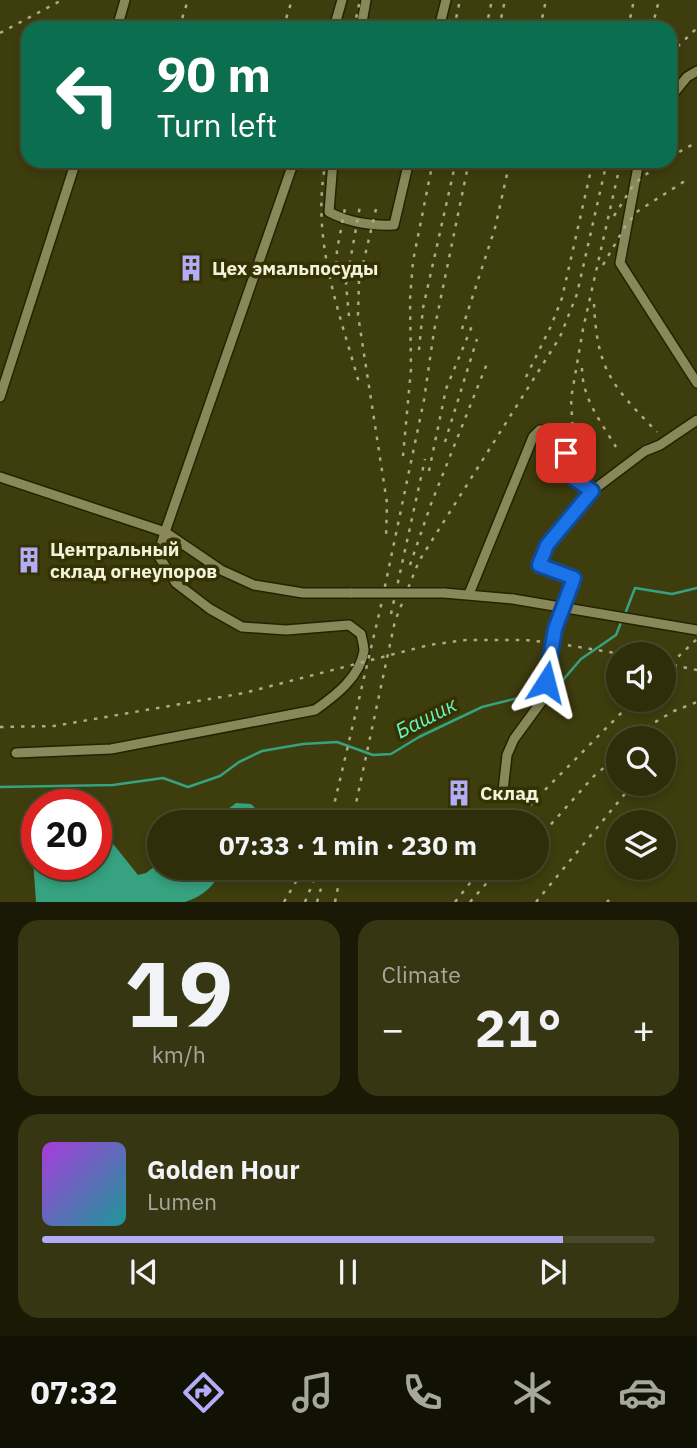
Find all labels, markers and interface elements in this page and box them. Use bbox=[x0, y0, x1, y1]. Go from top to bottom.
text: 90 m bbox=[157, 42, 271, 105]
icon: left bbox=[42, 49, 133, 140]
text: Turn left bbox=[157, 104, 277, 146]
building icon: Цех эмальпосуды bbox=[176, 253, 206, 283]
place label: Цех эмальпосуды bbox=[212, 256, 378, 280]
pin bbox=[536, 423, 596, 483]
icon: arrive bbox=[547, 434, 585, 472]
place label: Центральный склад огнеупоров bbox=[50, 537, 217, 583]
building icon: Центральный склад огнеупоров bbox=[14, 545, 44, 575]
map controls bbox=[606, 642, 676, 880]
button: sound bbox=[606, 642, 676, 712]
position arrow bbox=[509, 645, 583, 719]
water label: Башик bbox=[390, 689, 462, 744]
button: search bbox=[606, 726, 676, 796]
building icon: Склад bbox=[444, 778, 474, 808]
place label: Склад bbox=[480, 781, 539, 805]
speed limit sign: 20 bbox=[21, 789, 112, 880]
button: layers bbox=[606, 810, 676, 880]
text: 07:33 · 1 min · 230 m bbox=[219, 828, 477, 862]
text: 19 bbox=[124, 934, 233, 1052]
text: Climate bbox=[382, 959, 461, 989]
text: 21° bbox=[475, 994, 562, 1061]
text: − bbox=[382, 1004, 404, 1053]
text: + bbox=[632, 1004, 655, 1053]
text: km/h bbox=[152, 1039, 206, 1069]
text: Golden Hour bbox=[147, 1152, 300, 1186]
text: Lumen bbox=[147, 1186, 217, 1216]
icon: previous bbox=[125, 1253, 163, 1291]
icon: pause bbox=[329, 1253, 367, 1291]
icon: next bbox=[534, 1253, 572, 1291]
icon: directions bbox=[179, 1368, 228, 1417]
icon: music bbox=[288, 1368, 337, 1417]
icon: phone bbox=[398, 1368, 447, 1417]
icon: climate bbox=[508, 1368, 557, 1417]
icon: car bbox=[618, 1368, 667, 1417]
text: 07:32 bbox=[30, 1371, 118, 1413]

